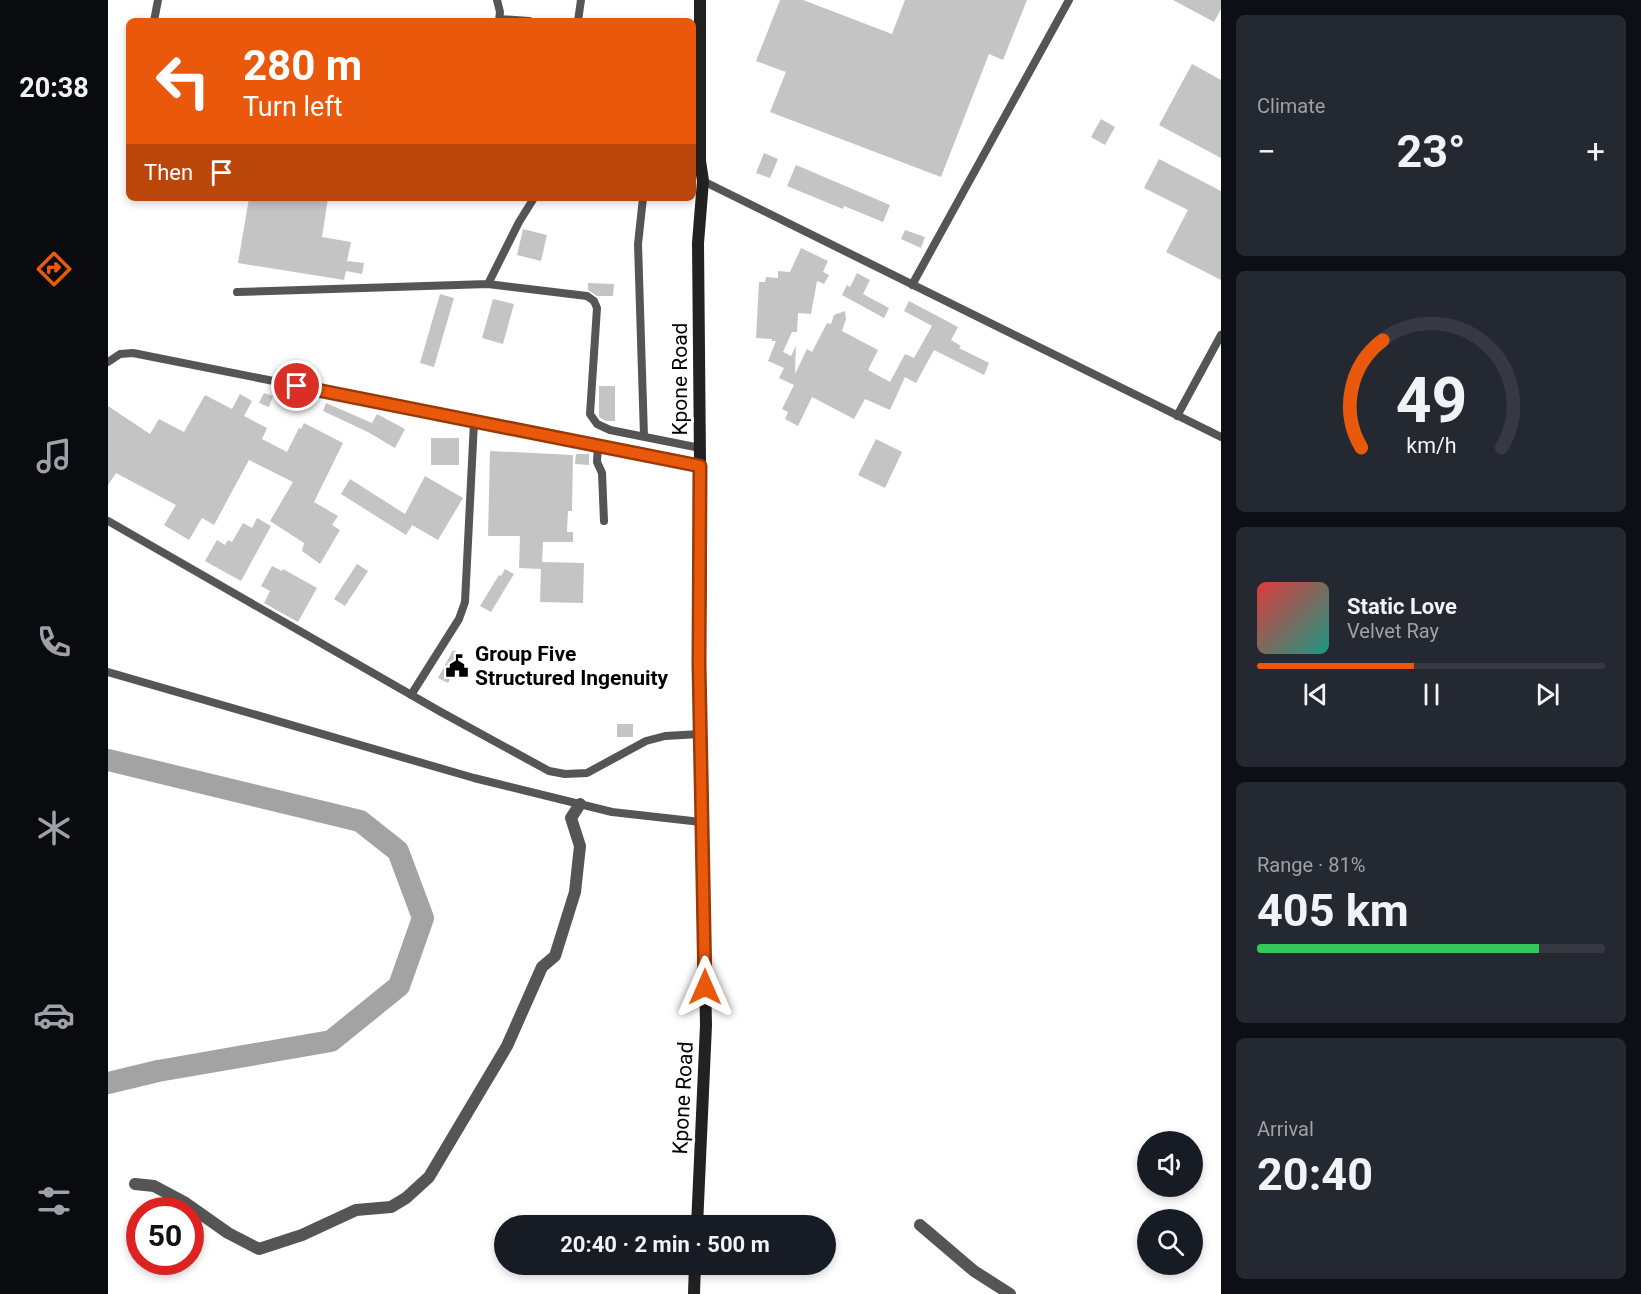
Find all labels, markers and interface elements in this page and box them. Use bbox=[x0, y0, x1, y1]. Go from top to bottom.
text: 280 m bbox=[243, 41, 362, 90]
icon: left bbox=[144, 42, 222, 120]
text: 20:38 bbox=[19, 72, 89, 104]
text: Turn left bbox=[243, 91, 343, 123]
text: Climate bbox=[1257, 94, 1325, 118]
text: 23° bbox=[1396, 125, 1466, 178]
text: − bbox=[1257, 132, 1276, 171]
text: + bbox=[1586, 132, 1605, 171]
icon: arrive bbox=[205, 156, 238, 189]
text: Then bbox=[144, 160, 193, 185]
icon: directions bbox=[33, 248, 75, 290]
street label: Kpone Road bbox=[668, 323, 692, 435]
pin bbox=[271, 360, 322, 411]
text: 49 bbox=[1395, 364, 1467, 437]
icon: arrive bbox=[280, 369, 313, 402]
text: km/h bbox=[1406, 434, 1456, 459]
icon: music bbox=[33, 435, 75, 477]
text: Static Love bbox=[1347, 594, 1457, 619]
text: Velvet Ray bbox=[1347, 619, 1439, 643]
icon: phone bbox=[33, 621, 75, 663]
place label: Group Five Structured Ingenuity bbox=[475, 642, 669, 690]
public building icon: Group Five Structured Ingenuity bbox=[444, 653, 470, 679]
icon: previous bbox=[1299, 678, 1332, 711]
icon: pause bbox=[1415, 678, 1448, 711]
icon: next bbox=[1531, 678, 1564, 711]
icon: climate bbox=[33, 807, 75, 849]
text: Range · 81% bbox=[1257, 853, 1365, 877]
text: 405 km bbox=[1257, 884, 1409, 937]
position arrow bbox=[673, 955, 737, 1019]
icon: car bbox=[33, 994, 75, 1036]
street label: Kpone Road bbox=[668, 1041, 698, 1155]
text: Arrival bbox=[1257, 1117, 1314, 1141]
map controls bbox=[1137, 1131, 1203, 1275]
button: sound bbox=[1137, 1131, 1203, 1197]
text: 20:40 bbox=[1257, 1148, 1373, 1201]
icon: filters bbox=[33, 1180, 75, 1222]
speed limit sign: 50 bbox=[126, 1197, 204, 1275]
button: search bbox=[1137, 1209, 1203, 1275]
text: 20:40 · 2 min · 500 m bbox=[560, 1232, 770, 1257]

